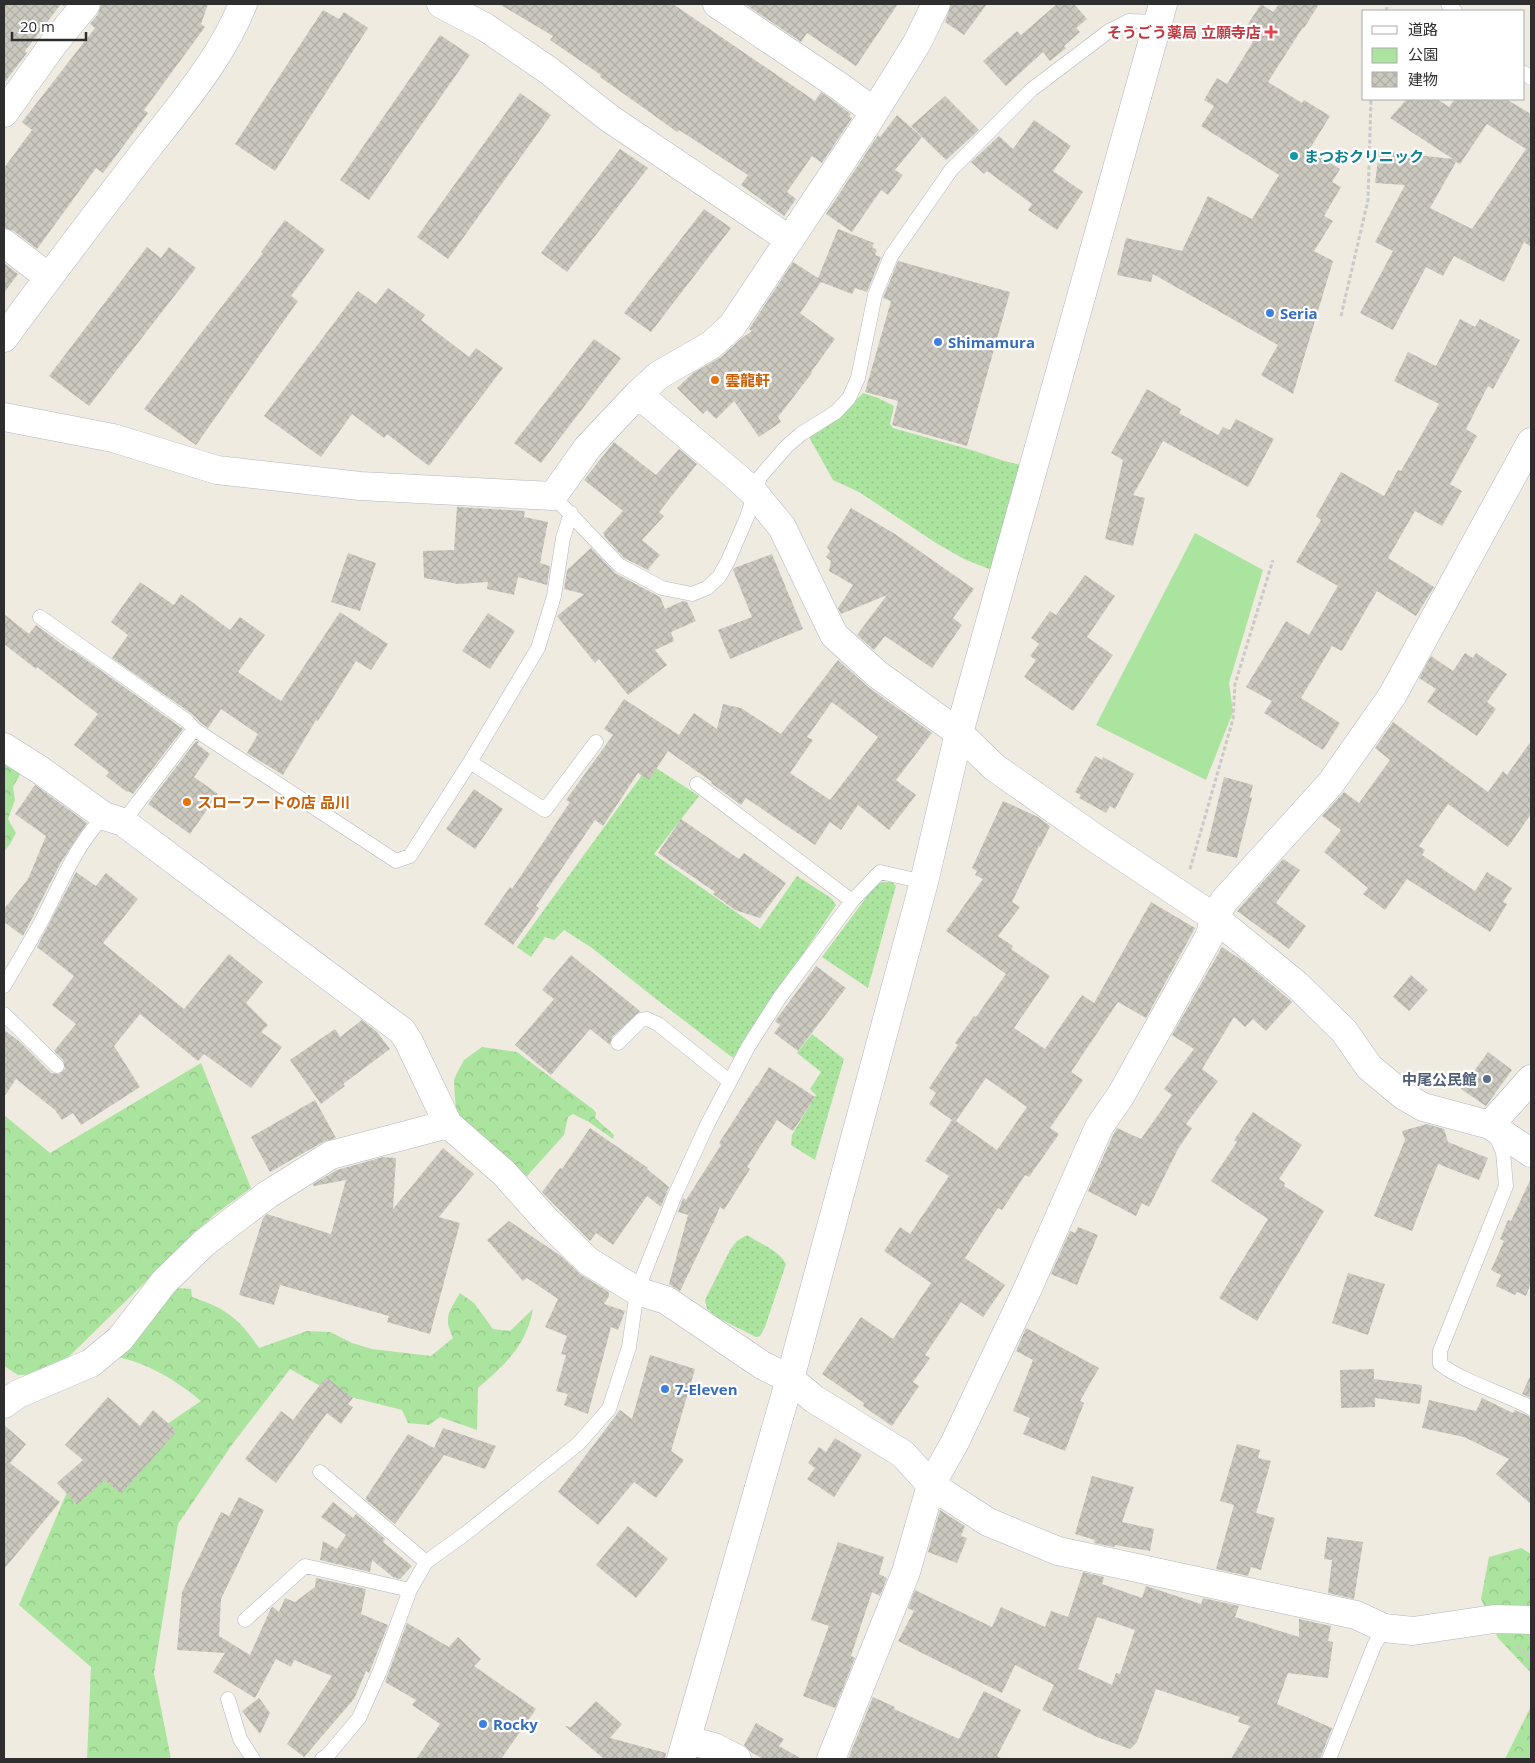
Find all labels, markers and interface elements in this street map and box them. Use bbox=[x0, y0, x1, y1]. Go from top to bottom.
scale bar bbox=[12, 10, 86, 42]
legend bbox=[1362, 10, 1525, 100]
text: 20 m bbox=[20, 16, 55, 36]
text: 道路 bbox=[1408, 19, 1438, 39]
place label: そうごう薬局 立願寺店 bbox=[1107, 22, 1261, 42]
marker: そうごう薬局 立願寺店 bbox=[1265, 26, 1277, 38]
text: 公園 bbox=[1408, 44, 1438, 64]
text: 建物 bbox=[1408, 69, 1438, 89]
place label: まつおクリニック bbox=[1304, 146, 1424, 166]
marker: まつおクリニック bbox=[1288, 150, 1300, 162]
place label: Seria bbox=[1280, 303, 1318, 323]
marker: Seria bbox=[1264, 307, 1276, 319]
place label: Shimamura bbox=[948, 332, 1035, 352]
marker: Shimamura bbox=[932, 336, 944, 348]
place label: 雲龍軒 bbox=[725, 370, 770, 390]
marker: 雲龍軒 bbox=[709, 374, 721, 386]
place label: スローフードの店 品川 bbox=[197, 792, 350, 812]
marker: スローフードの店 品川 bbox=[181, 796, 193, 808]
place label: 中尾公民館 bbox=[1402, 1069, 1477, 1089]
marker: 中尾公民館 bbox=[1481, 1073, 1493, 1085]
place label: 7-Eleven bbox=[675, 1379, 738, 1399]
marker: 7-Eleven bbox=[659, 1383, 671, 1395]
place label: Rocky bbox=[493, 1714, 538, 1734]
marker: Rocky bbox=[477, 1718, 489, 1730]

